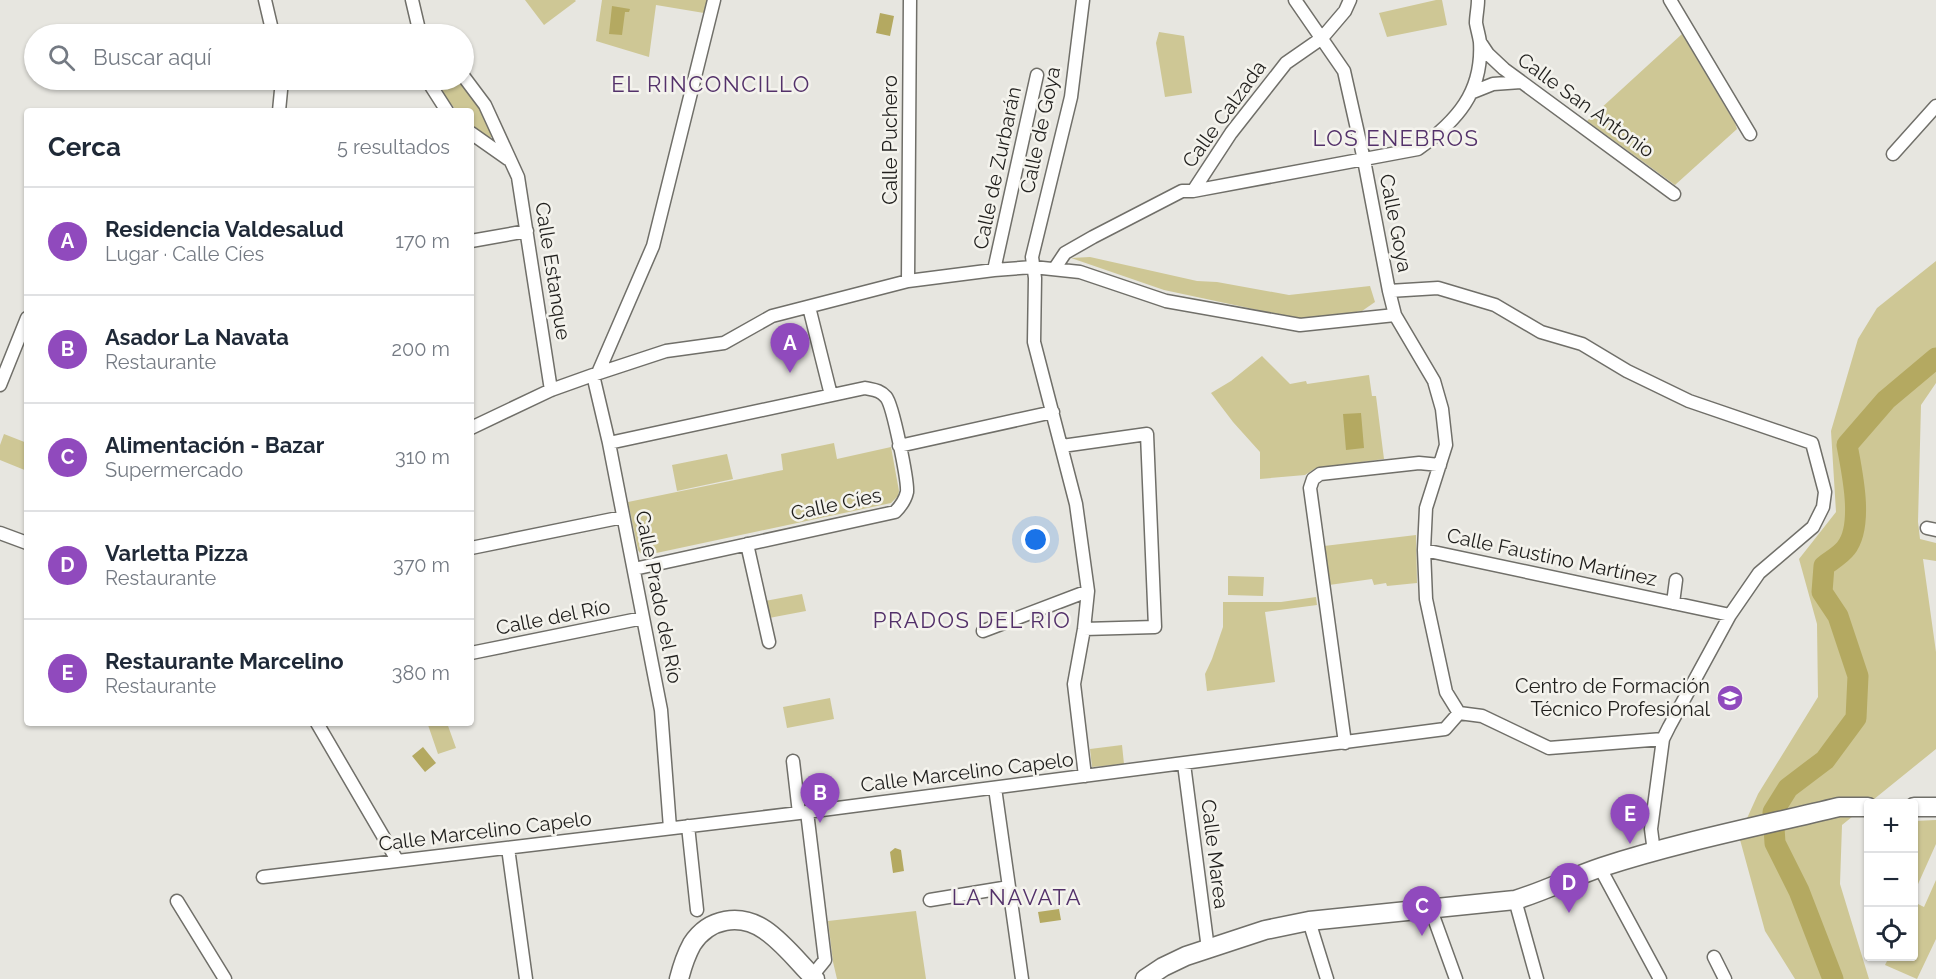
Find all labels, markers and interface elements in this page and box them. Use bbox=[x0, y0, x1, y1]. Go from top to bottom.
search box bbox=[24, 24, 474, 90]
icon: search bbox=[45, 41, 78, 74]
text: Buscar aquí bbox=[93, 44, 212, 70]
street label: Calle San Antonio bbox=[1513, 47, 1659, 163]
street label: Calle Calzada bbox=[1177, 56, 1271, 172]
street label: Calle de Goya bbox=[1015, 64, 1065, 196]
district label: EL RINCONCILLO bbox=[611, 71, 811, 97]
street label: Calle Puchero bbox=[878, 75, 902, 205]
street label: Calle de Zurbarán bbox=[968, 85, 1026, 251]
district label: LOS ENEBROS bbox=[1313, 125, 1479, 151]
text: Cerca bbox=[48, 132, 121, 162]
text: 5 resultados bbox=[337, 135, 450, 159]
street label: Calle Goya bbox=[1375, 172, 1417, 274]
street label: Calle Estanque bbox=[530, 200, 576, 342]
text: Residencia Valdesalud bbox=[105, 216, 344, 242]
text: A bbox=[61, 229, 74, 253]
text: 170 m bbox=[395, 229, 450, 253]
text: Lugar · Calle Cíes bbox=[105, 242, 264, 266]
text: Asador La Navata bbox=[105, 324, 289, 350]
pin: A bbox=[770, 324, 810, 373]
text: B bbox=[61, 337, 74, 361]
text: 200 m bbox=[392, 337, 450, 361]
text: Restaurante bbox=[105, 350, 216, 374]
text: Alimentación - Bazar bbox=[105, 432, 324, 458]
text: C bbox=[61, 445, 74, 469]
text: 310 m bbox=[395, 445, 450, 469]
text: Supermercado bbox=[105, 458, 243, 482]
street label: Calle Cíes bbox=[789, 483, 883, 525]
street label: Calle Prado del Río bbox=[630, 509, 688, 685]
street label: Calle Faustino Martínez bbox=[1445, 523, 1660, 591]
your location bbox=[1021, 525, 1050, 554]
text: Varletta Pizza bbox=[105, 540, 248, 566]
text: D bbox=[60, 553, 75, 577]
text: 370 m bbox=[393, 553, 450, 577]
text: Restaurante bbox=[105, 566, 216, 590]
street label: Calle del Río bbox=[494, 594, 612, 640]
district label: PRADOS DEL RIO bbox=[873, 607, 1071, 633]
text: Restaurante Marcelino bbox=[105, 648, 344, 674]
text: E bbox=[61, 661, 74, 685]
text: 380 m bbox=[392, 661, 450, 685]
text: Restaurante bbox=[105, 674, 216, 698]
place label: Centro de Formación Técnico Profesional bbox=[1515, 674, 1711, 721]
school or university icon: Centro de Formación Técnico Profesional bbox=[1715, 683, 1745, 713]
street label: Calle Marcelino Capelo bbox=[859, 747, 1075, 797]
pin: B bbox=[800, 774, 840, 823]
pin: E bbox=[1610, 794, 1650, 844]
street label: Calle Marea bbox=[1196, 798, 1234, 910]
map controls bbox=[1864, 799, 1918, 961]
button: + bbox=[1864, 799, 1918, 853]
street label: Calle Marcelino Capelo bbox=[377, 806, 593, 856]
button: − bbox=[1864, 853, 1918, 907]
pin: D bbox=[1550, 864, 1588, 913]
district label: LA NAVATA bbox=[952, 884, 1082, 910]
pin: C bbox=[1402, 886, 1442, 936]
button: locate bbox=[1864, 907, 1918, 961]

